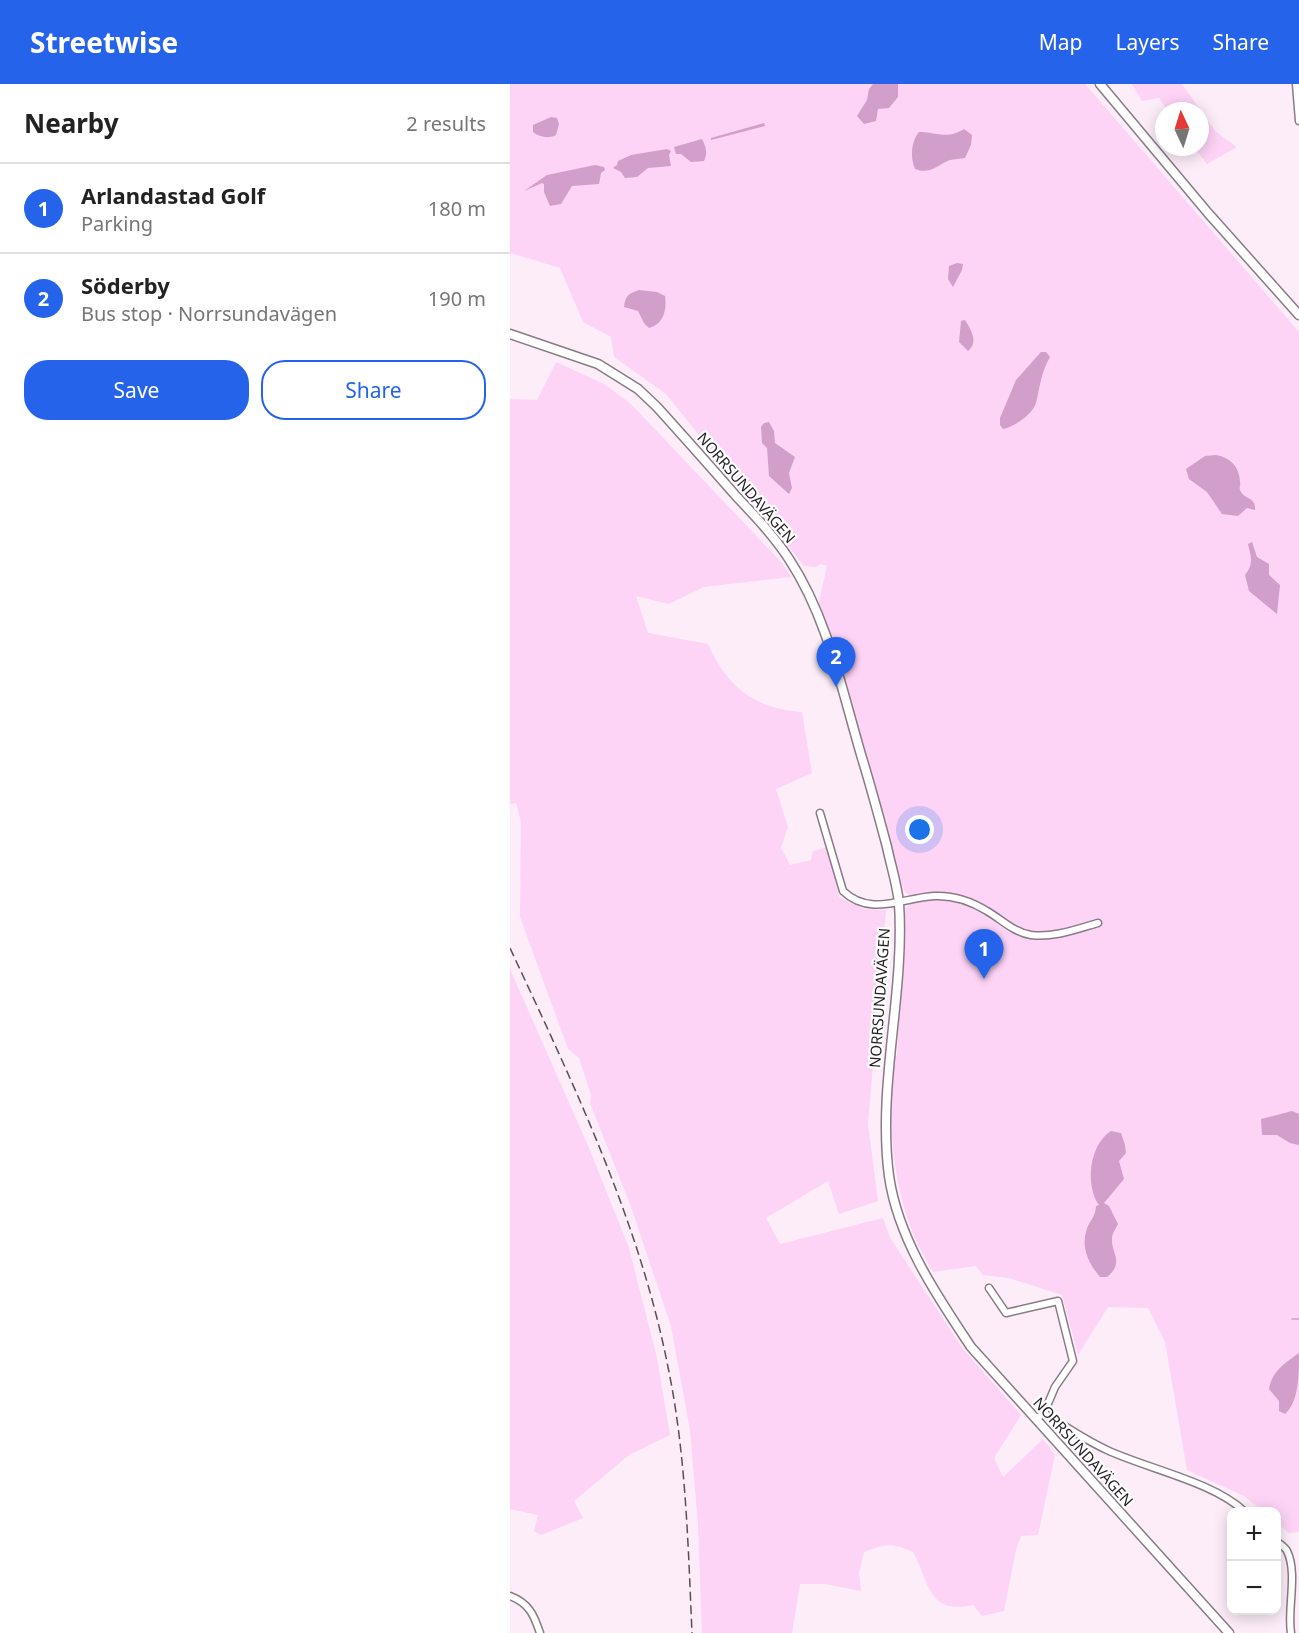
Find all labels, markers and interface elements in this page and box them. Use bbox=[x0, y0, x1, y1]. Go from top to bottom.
text: Streetwise bbox=[30, 23, 178, 61]
text: Map bbox=[1039, 28, 1083, 56]
text: Layers bbox=[1116, 28, 1180, 56]
text: Share bbox=[1213, 28, 1269, 56]
north arrow bbox=[1155, 102, 1209, 156]
text: Nearby bbox=[24, 105, 119, 141]
text: 2 results bbox=[406, 110, 486, 137]
text: Arlandastad Golf bbox=[81, 180, 265, 210]
text: 1 bbox=[38, 195, 49, 222]
text: 180 m bbox=[428, 195, 486, 222]
text: Parking bbox=[81, 210, 153, 237]
text: Söderby bbox=[81, 270, 170, 300]
text: 2 bbox=[38, 285, 49, 312]
text: 190 m bbox=[428, 285, 486, 312]
text: Bus stop · Norrsundavägen bbox=[81, 300, 337, 327]
button: Save bbox=[24, 360, 249, 420]
button: Share bbox=[261, 360, 486, 420]
street label: NORRSUNDAVÄGEN bbox=[693, 428, 800, 547]
pin: 2 bbox=[816, 638, 856, 687]
your location bbox=[905, 815, 934, 844]
street label: NORRSUNDAVÄGEN bbox=[864, 927, 894, 1069]
pin: 1 bbox=[964, 930, 1004, 979]
street label: NORRSUNDAVÄGEN bbox=[1029, 1392, 1138, 1510]
map controls bbox=[1227, 1507, 1281, 1615]
button: + bbox=[1227, 1507, 1281, 1561]
button: − bbox=[1227, 1561, 1281, 1615]

